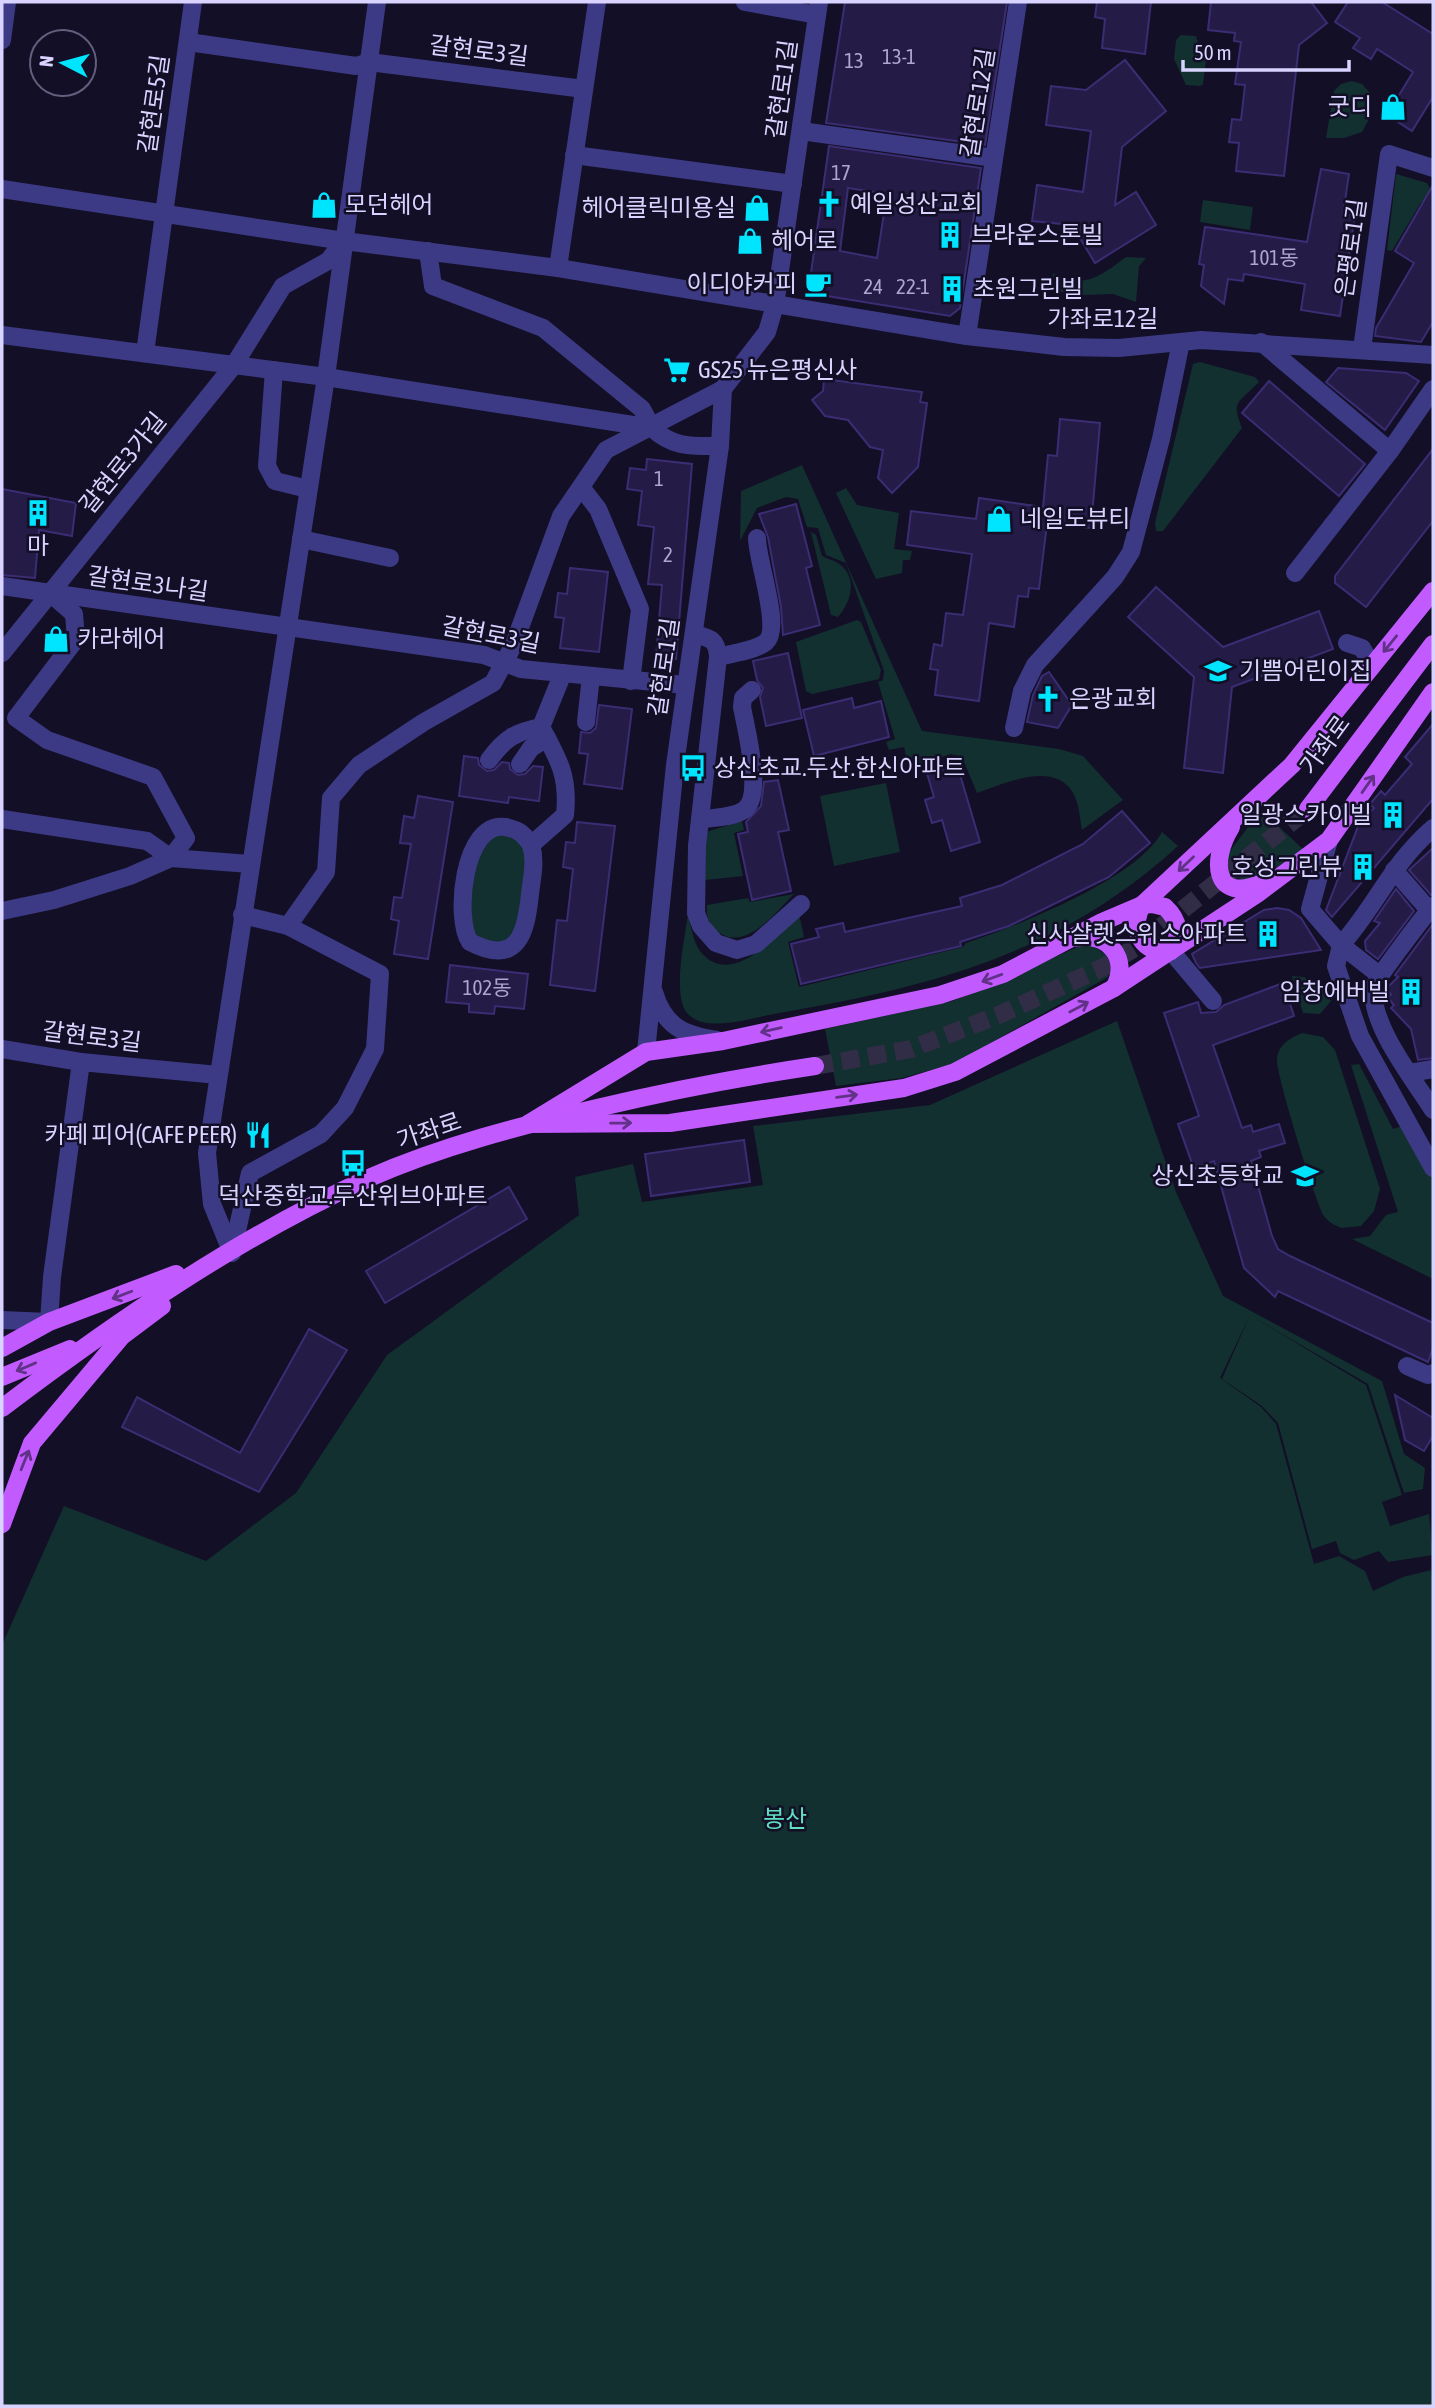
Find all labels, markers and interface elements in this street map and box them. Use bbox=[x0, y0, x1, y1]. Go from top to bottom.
north arrow bbox=[28, 28, 98, 98]
scale bar bbox=[1183, 28, 1349, 72]
street label: 갈현로3길 bbox=[428, 31, 530, 70]
street label: 갈현로1길 bbox=[761, 38, 802, 140]
text: 50 m bbox=[1194, 40, 1232, 64]
house number: 13-1 bbox=[882, 44, 916, 68]
street label: 갈현로12길 bbox=[955, 46, 1000, 160]
house number: 13 bbox=[844, 48, 864, 72]
street label: 갈현로5길 bbox=[133, 53, 174, 155]
text: N bbox=[35, 54, 58, 68]
shop icon: 굿디 bbox=[1378, 92, 1408, 122]
place label: 굿디 bbox=[1328, 93, 1372, 120]
house number: 17 bbox=[831, 160, 851, 184]
church icon: 예일성산교회 bbox=[814, 189, 844, 219]
shop icon: 모던헤어 bbox=[309, 190, 339, 220]
place label: 예일성산교회 bbox=[850, 190, 982, 217]
place label: 모던헤어 bbox=[345, 191, 433, 218]
shop icon: 헤어클릭미용실 bbox=[742, 193, 772, 223]
place label: 헤어클릭미용실 bbox=[581, 194, 736, 221]
street label: 은평로1길 bbox=[1330, 197, 1371, 299]
building icon: 브라운스톤빌 bbox=[935, 220, 965, 250]
place label: 브라운스톤빌 bbox=[971, 221, 1103, 248]
shop icon: 헤어로 bbox=[735, 226, 765, 256]
place label: 헤어로 bbox=[771, 227, 837, 254]
house number: 101동 bbox=[1250, 245, 1298, 269]
cafe icon: 이디야커피 bbox=[803, 269, 833, 299]
place label: 이디야커피 bbox=[687, 270, 797, 297]
house number: 24 bbox=[863, 274, 883, 298]
house number: 22-1 bbox=[896, 274, 930, 298]
building icon: 초원그린빌 bbox=[937, 274, 967, 304]
place label: 초원그린빌 bbox=[973, 275, 1083, 302]
street label: 가좌로12길 bbox=[1048, 305, 1158, 332]
supermarket icon: GS25 뉴은평신사 bbox=[662, 355, 692, 385]
place label: GS25 뉴은평신사 bbox=[698, 356, 857, 383]
street label: 갈현로3가길 bbox=[74, 407, 171, 518]
house number: 1 bbox=[654, 466, 664, 490]
building icon: 마 bbox=[23, 498, 53, 528]
shop icon: 네일도뷰티 bbox=[984, 504, 1014, 534]
place label: 네일도뷰티 bbox=[1020, 505, 1130, 532]
place label: 마 bbox=[27, 532, 49, 559]
house number: 2 bbox=[663, 542, 673, 566]
street label: 갈현로3나길 bbox=[86, 562, 210, 605]
street label: 갈현로3길 bbox=[440, 612, 543, 657]
street label: 갈현로1길 bbox=[643, 616, 684, 718]
shop icon: 카라헤어 bbox=[41, 624, 71, 654]
place label: 카라헤어 bbox=[77, 625, 165, 652]
one-way arrow bbox=[1382, 634, 1398, 652]
school or university icon: 기쁨어린이집 bbox=[1203, 656, 1233, 686]
place label: 기쁨어린이집 bbox=[1239, 657, 1371, 684]
church icon: 은광교회 bbox=[1033, 684, 1063, 714]
place label: 은광교회 bbox=[1069, 685, 1157, 712]
street label: 가좌로 bbox=[1294, 710, 1355, 779]
bus stop icon: 상신초교.두산.한신아파트 bbox=[678, 753, 708, 783]
place label: 상신초교.두산.한신아파트 bbox=[714, 754, 965, 781]
one-way arrow bbox=[1361, 775, 1375, 794]
building icon: 일광스카이빌 bbox=[1378, 800, 1408, 830]
place label: 일광스카이빌 bbox=[1240, 801, 1372, 828]
building icon: 호성그린뷰 bbox=[1348, 852, 1378, 882]
place label: 호성그린뷰 bbox=[1232, 853, 1342, 880]
one-way arrow bbox=[1178, 856, 1195, 873]
building icon: 신사샬렛스위스아파트 bbox=[1253, 919, 1283, 949]
place label: 신사샬렛스위스아파트 bbox=[1026, 920, 1247, 947]
one-way arrow bbox=[981, 973, 1003, 985]
house number: 102동 bbox=[463, 975, 511, 999]
building icon: 임창에버빌 bbox=[1396, 977, 1426, 1007]
place label: 임창에버빌 bbox=[1280, 978, 1390, 1005]
one-way arrow bbox=[1069, 999, 1089, 1013]
street label: 갈현로3길 bbox=[41, 1017, 143, 1056]
one-way arrow bbox=[760, 1024, 783, 1037]
one-way arrow bbox=[835, 1090, 857, 1103]
street label: 가좌로 bbox=[393, 1107, 465, 1154]
one-way arrow bbox=[609, 1116, 632, 1130]
restaurant icon: 카페 피어(CAFE PEER) bbox=[243, 1120, 273, 1150]
place label: 카페 피어(CAFE PEER) bbox=[44, 1121, 237, 1148]
bus stop icon: 덕산중학교.두산위브아파트 bbox=[338, 1148, 368, 1178]
school or university icon: 상신초등학교 bbox=[1290, 1161, 1320, 1191]
place label: 상신초등학교 bbox=[1152, 1162, 1284, 1189]
place label: 덕산중학교.두산위브아파트 bbox=[218, 1182, 488, 1209]
one-way arrow bbox=[112, 1289, 133, 1302]
one-way arrow bbox=[16, 1361, 37, 1374]
one-way arrow bbox=[20, 1449, 33, 1471]
park label: 봉산 bbox=[763, 1805, 807, 1832]

